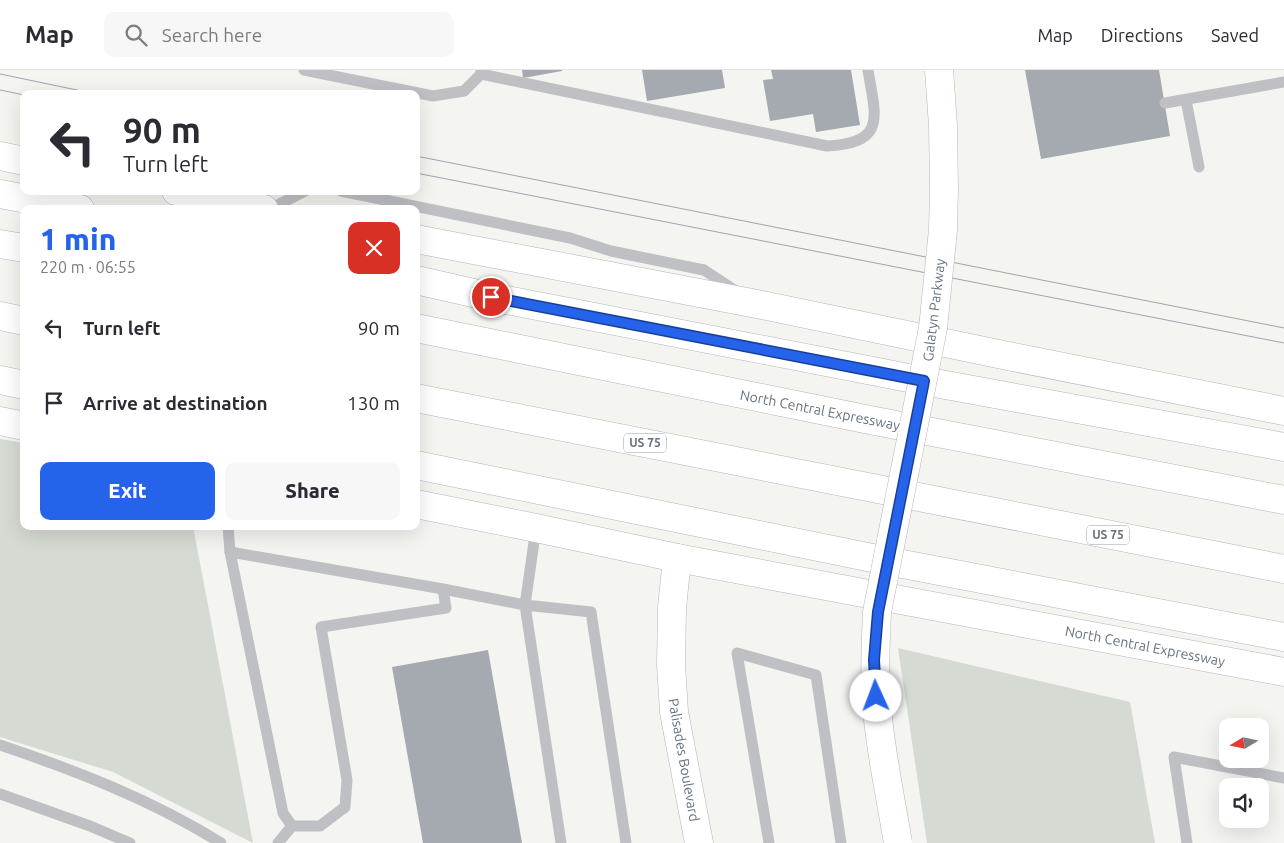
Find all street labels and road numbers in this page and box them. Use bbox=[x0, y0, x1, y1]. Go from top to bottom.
street label: Galatyn Parkway bbox=[920, 257, 948, 362]
street label: North Central Expressway bbox=[739, 387, 902, 433]
road number: US 75 bbox=[624, 433, 666, 452]
road number: US 75 bbox=[1087, 526, 1129, 544]
street label: North Central Expressway bbox=[1064, 623, 1227, 669]
street label: Palisades Boulevard bbox=[665, 697, 703, 823]

